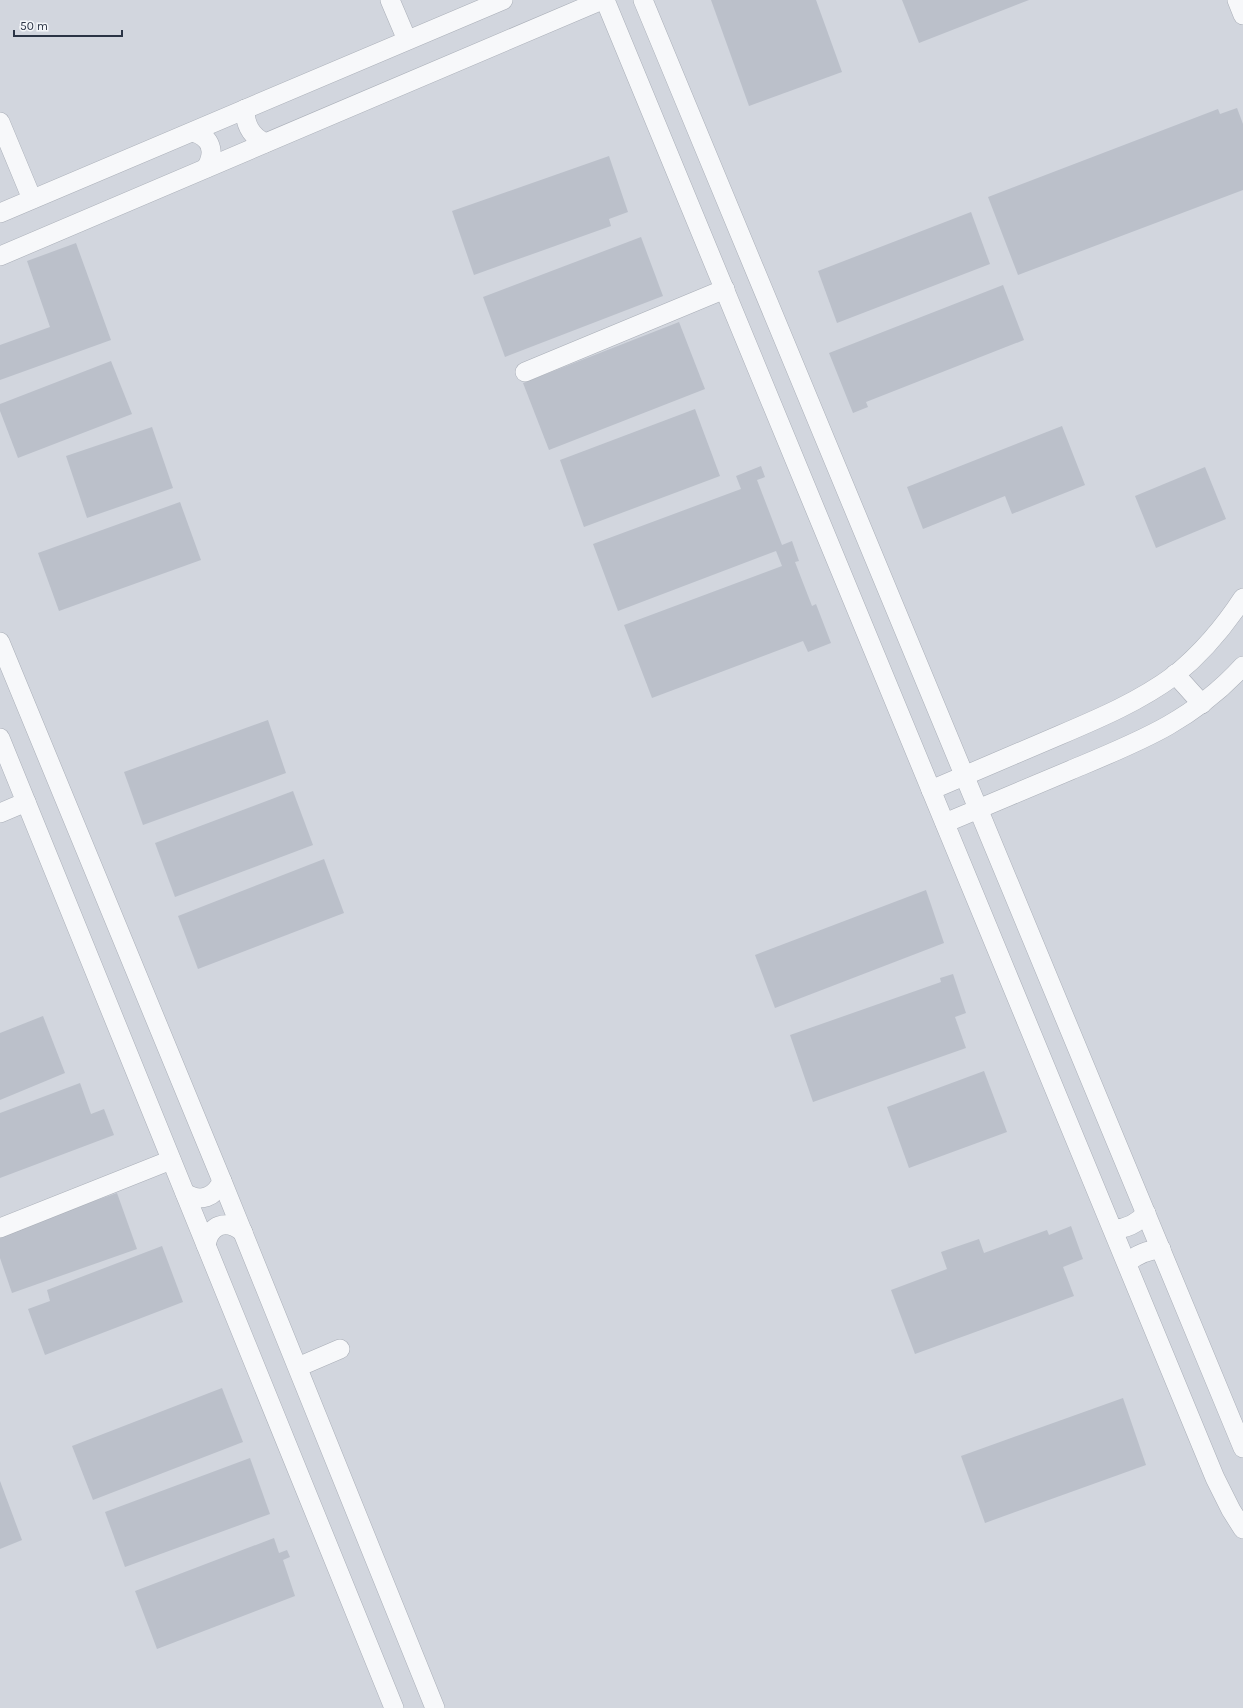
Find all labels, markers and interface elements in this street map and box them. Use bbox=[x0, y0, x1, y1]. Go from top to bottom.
scale bar bbox=[14, 12, 122, 38]
text: 50 m bbox=[20, 19, 48, 33]

